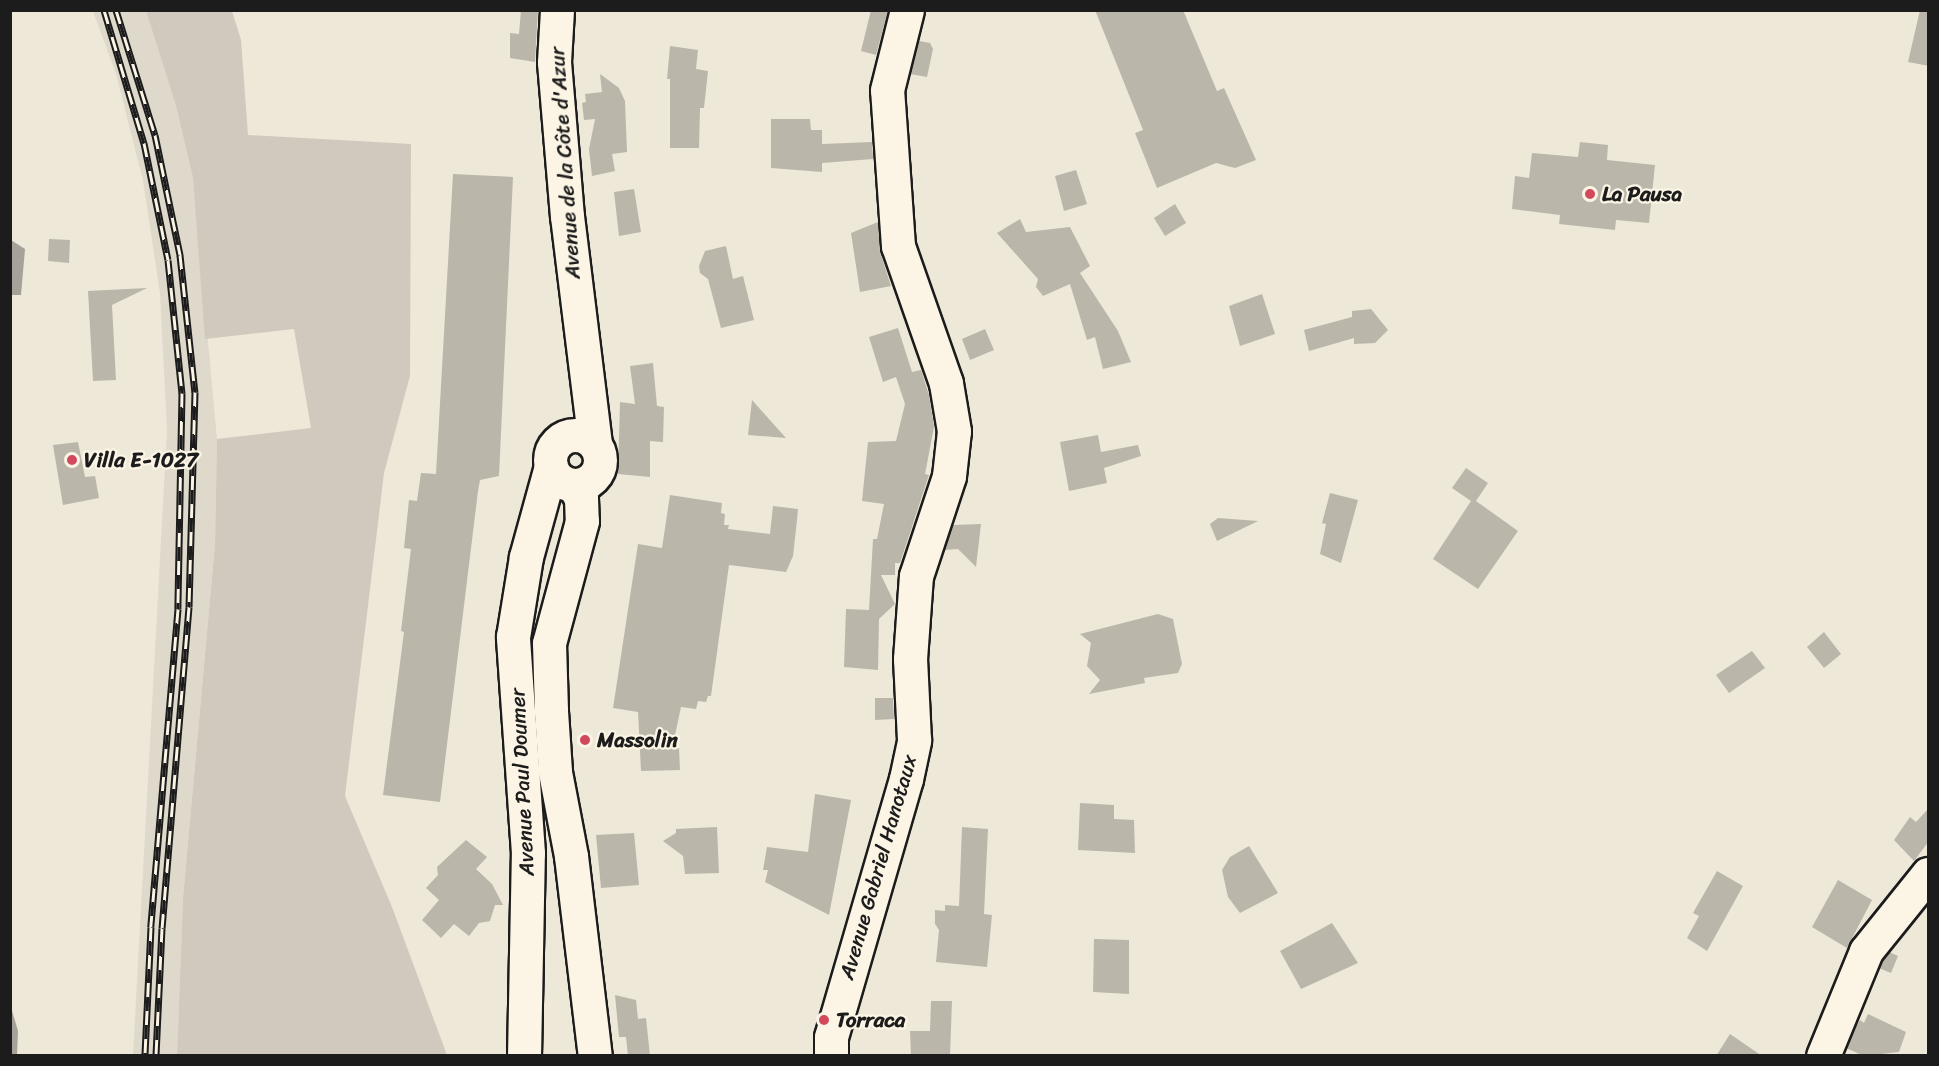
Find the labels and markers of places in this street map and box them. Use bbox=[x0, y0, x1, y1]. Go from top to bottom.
place label: La Pausa bbox=[1602, 181, 1682, 207]
marker: La Pausa bbox=[1583, 187, 1597, 201]
place label: Villa E-1027 bbox=[84, 447, 198, 473]
marker: Villa E-1027 bbox=[65, 453, 79, 467]
place label: Massolin bbox=[597, 727, 678, 753]
marker: Massolin bbox=[578, 733, 592, 747]
place label: Torraca bbox=[836, 1007, 905, 1033]
marker: Torraca bbox=[817, 1013, 831, 1027]

